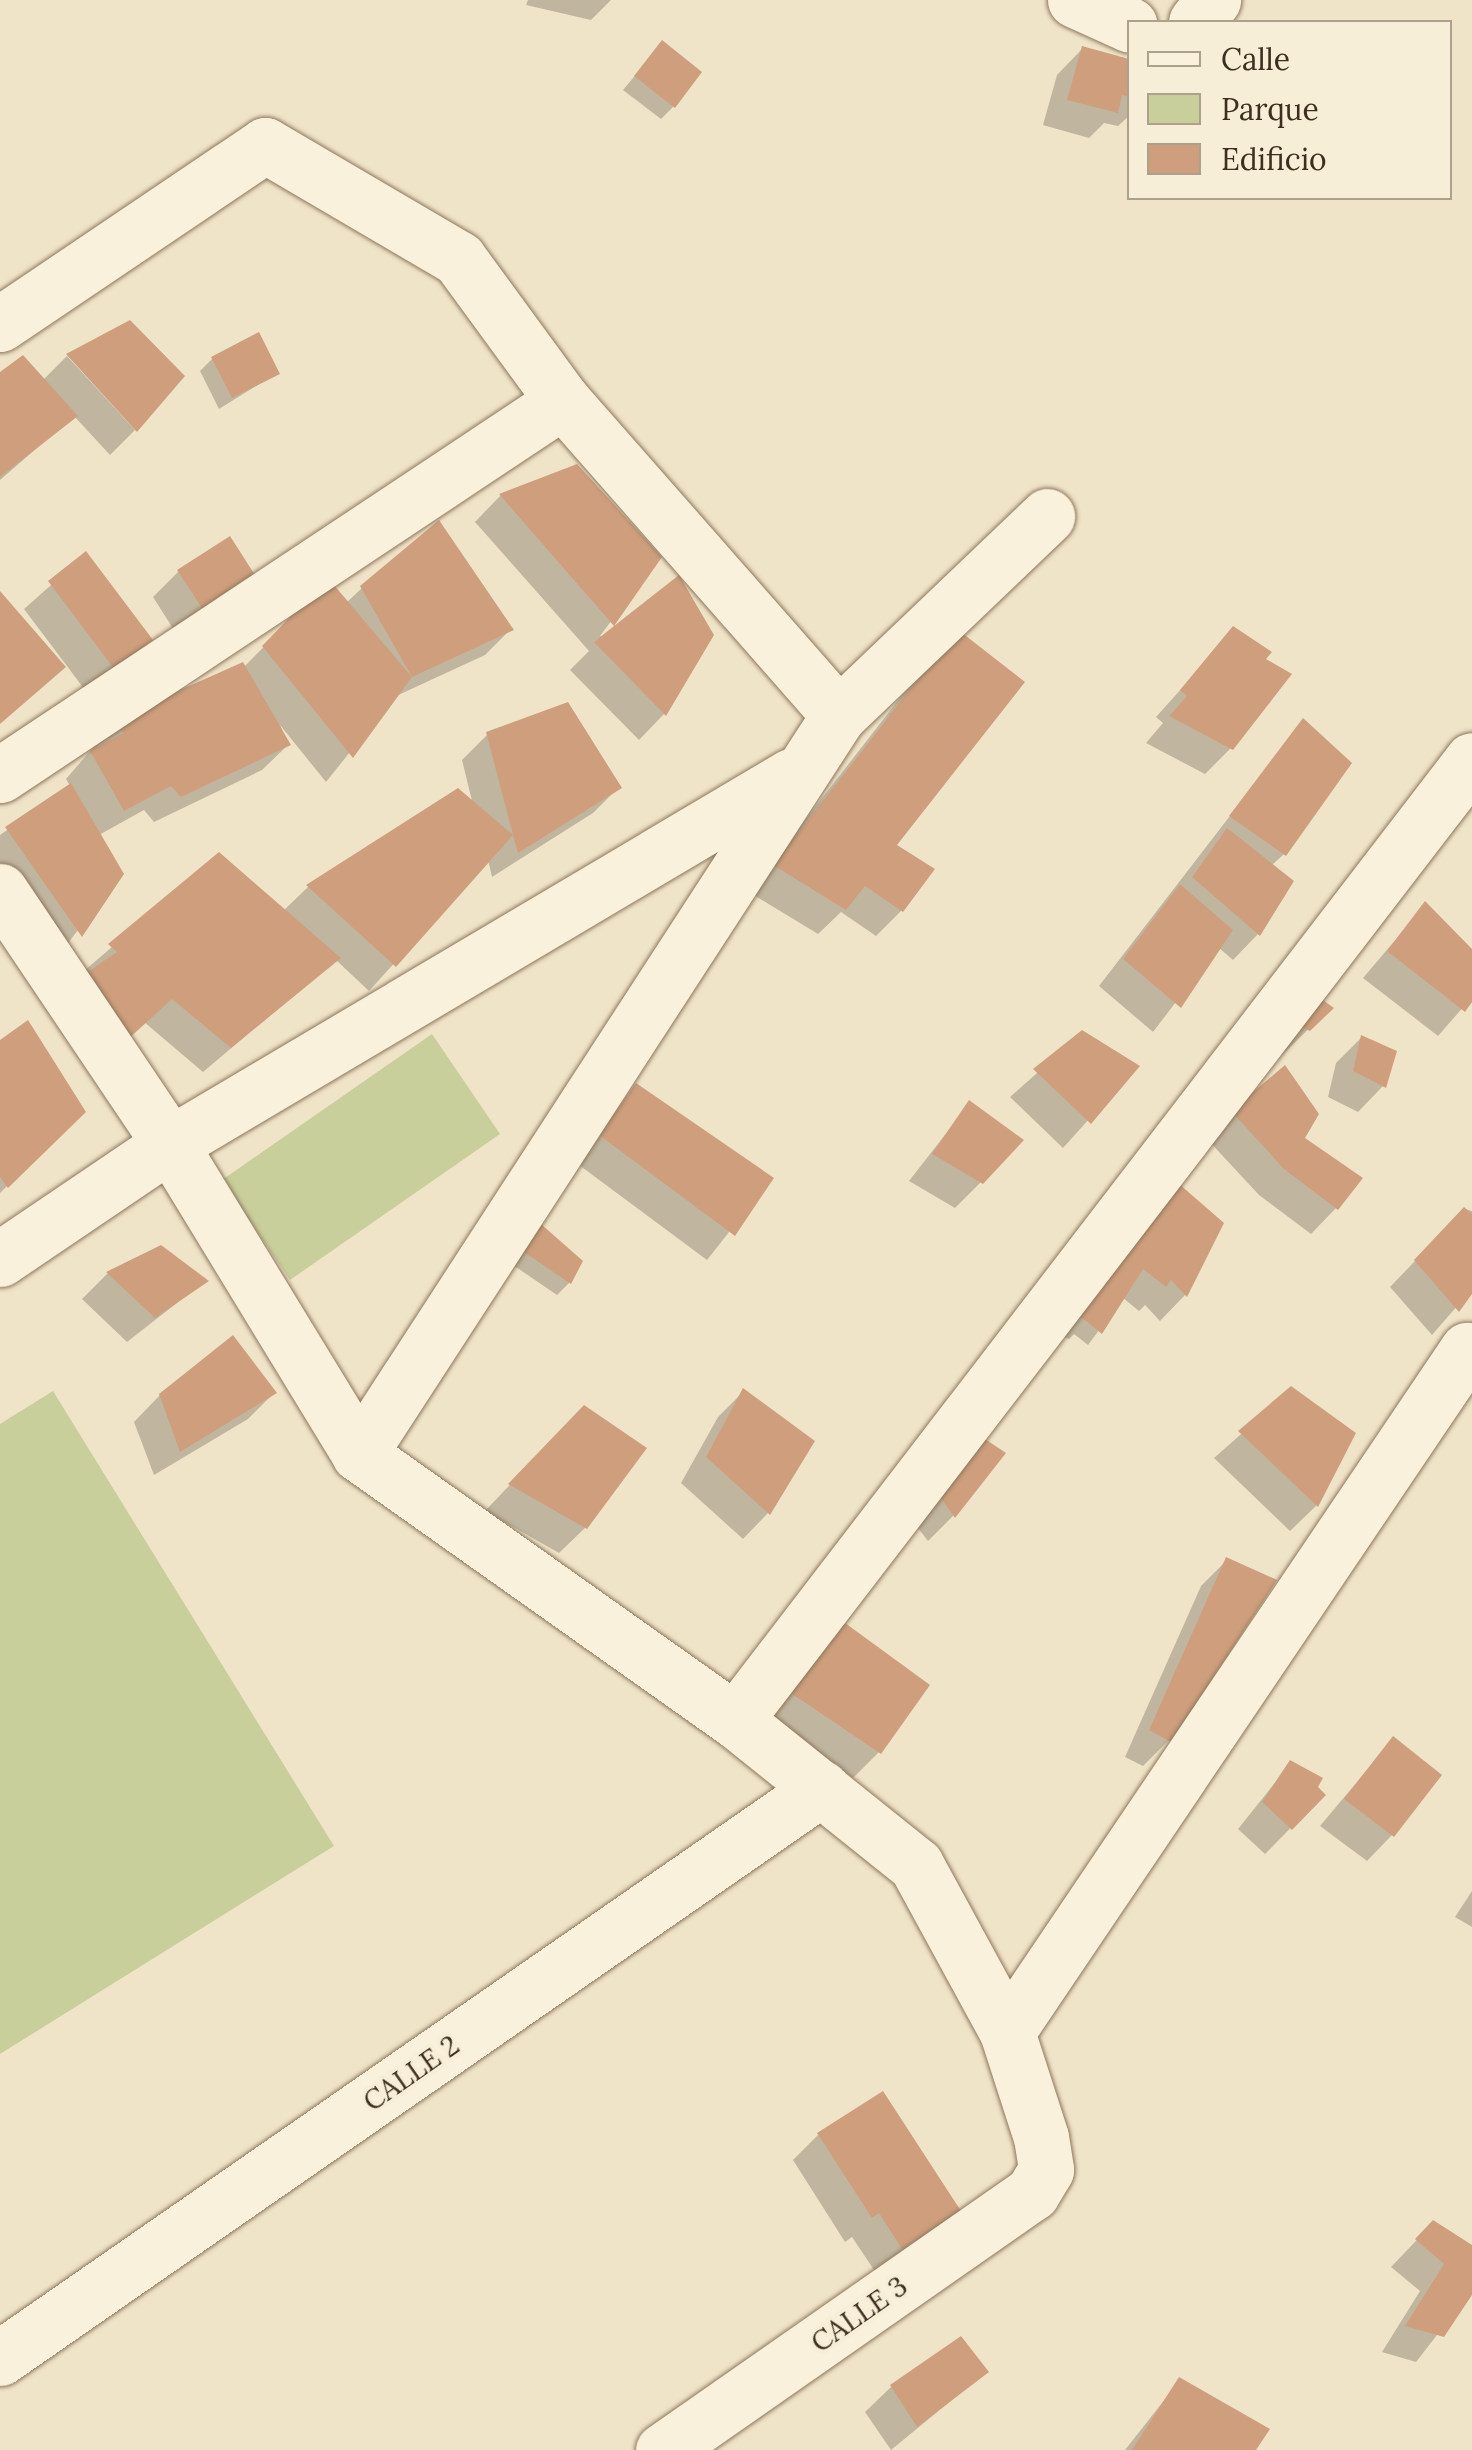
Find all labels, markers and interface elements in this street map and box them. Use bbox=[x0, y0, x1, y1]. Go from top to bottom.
legend bbox=[1127, 20, 1452, 200]
text: Calle bbox=[1221, 40, 1290, 78]
text: Parque bbox=[1221, 90, 1319, 128]
text: Edificio bbox=[1221, 140, 1327, 178]
street label: CALLE 2 bbox=[357, 2028, 465, 2118]
street label: CALLE 3 bbox=[804, 2269, 914, 2359]

